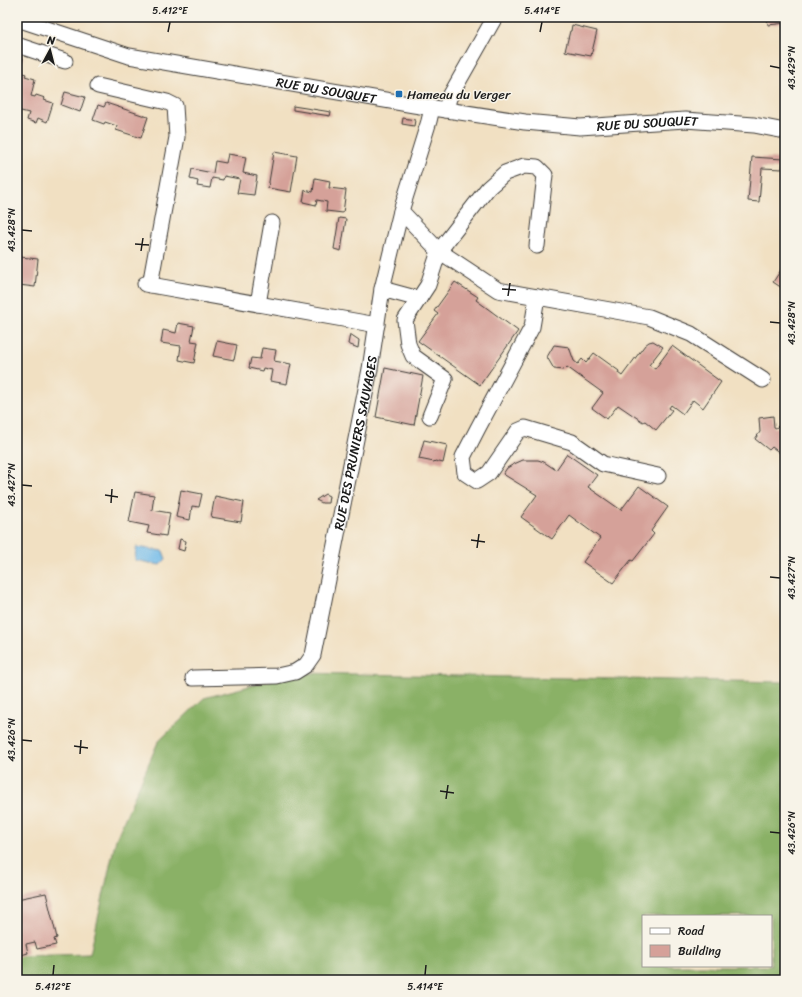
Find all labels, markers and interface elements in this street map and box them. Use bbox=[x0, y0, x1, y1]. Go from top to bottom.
text: 5.412°E bbox=[152, 2, 189, 20]
text: 5.414°E bbox=[524, 2, 561, 20]
north arrow bbox=[30, 30, 70, 70]
text: N bbox=[45, 31, 56, 51]
text: 43.429°N bbox=[783, 46, 801, 90]
street label: RUE DU SOUQUET bbox=[274, 70, 379, 110]
place label: Hameau du Verger bbox=[407, 83, 511, 106]
marker: Hameau du Verger bbox=[394, 89, 404, 99]
street label: RUE DU SOUQUET bbox=[596, 109, 700, 138]
text: 43.428°N bbox=[3, 208, 21, 252]
text: 43.428°N bbox=[783, 301, 801, 345]
street label: RUE DES PRUNIERS SAUVAGES bbox=[327, 354, 384, 532]
text: 43.427°N bbox=[3, 463, 21, 507]
text: 43.427°N bbox=[783, 556, 801, 600]
text: 43.426°N bbox=[3, 718, 21, 762]
text: 43.426°N bbox=[783, 811, 801, 855]
legend bbox=[642, 915, 772, 967]
text: Road bbox=[678, 920, 705, 942]
text: Building bbox=[678, 940, 721, 962]
text: 5.412°E bbox=[35, 978, 72, 996]
text: 5.414°E bbox=[407, 978, 444, 996]

